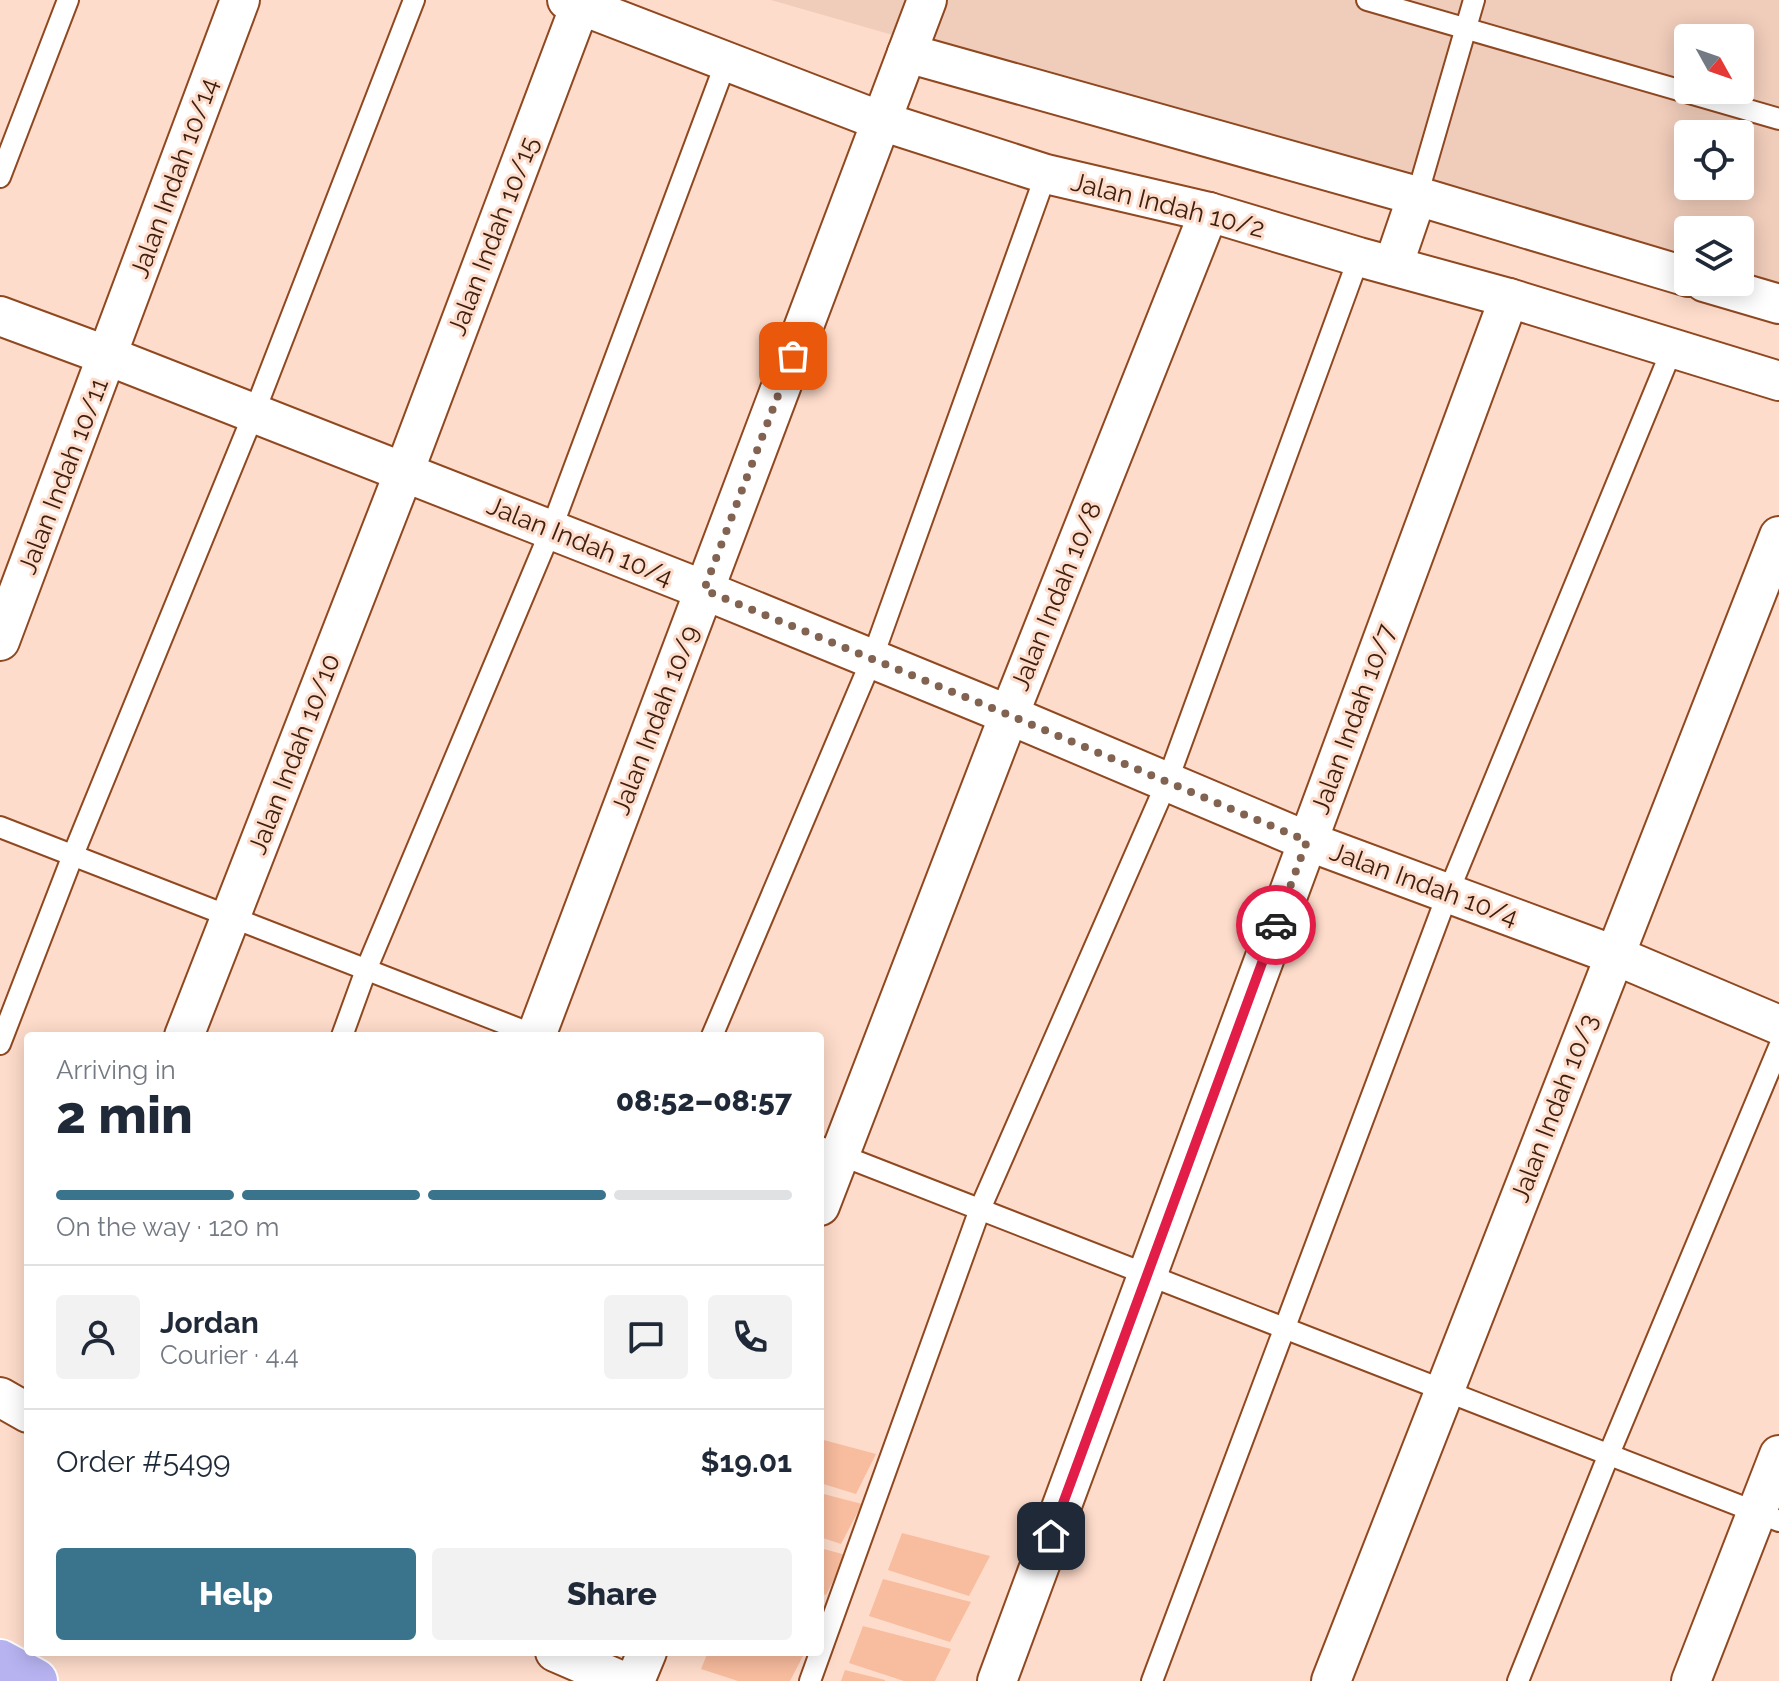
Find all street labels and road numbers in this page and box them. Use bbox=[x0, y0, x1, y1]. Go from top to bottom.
street label: Jalan Indah 10/14 bbox=[124, 74, 224, 282]
street label: Jalan Indah 10/15 bbox=[441, 132, 545, 340]
street label: Jalan Indah 10/2 bbox=[1068, 166, 1268, 244]
street label: Jalan Indah 10/11 bbox=[12, 374, 114, 578]
street label: Jalan Indah 10/4 bbox=[483, 490, 677, 592]
street label: Jalan Indah 10/8 bbox=[1004, 497, 1108, 695]
street label: Jalan Indah 10/7 bbox=[1305, 620, 1401, 818]
street label: Jalan Indah 10/9 bbox=[605, 621, 705, 819]
street label: Jalan Indah 10/10 bbox=[242, 650, 346, 858]
street label: Jalan Indah 10/4 bbox=[1326, 836, 1522, 932]
street label: Jalan Indah 10/3 bbox=[1504, 1010, 1604, 1206]

